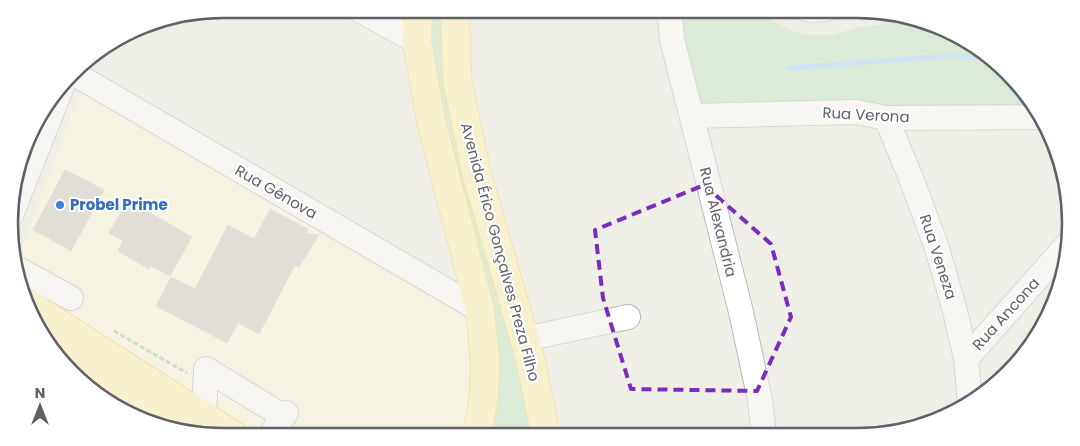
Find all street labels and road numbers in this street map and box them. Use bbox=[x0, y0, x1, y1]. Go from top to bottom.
street label: Rua Verona bbox=[822, 102, 910, 127]
street label: Avenida Érico Gonçalves Preza Filho bbox=[456, 120, 545, 384]
street label: Rua Gênova bbox=[231, 160, 321, 224]
street label: Rua Alexandria bbox=[695, 165, 742, 279]
street label: Rua Veneza bbox=[915, 212, 962, 302]
street label: Rua Ancona bbox=[967, 273, 1044, 355]

